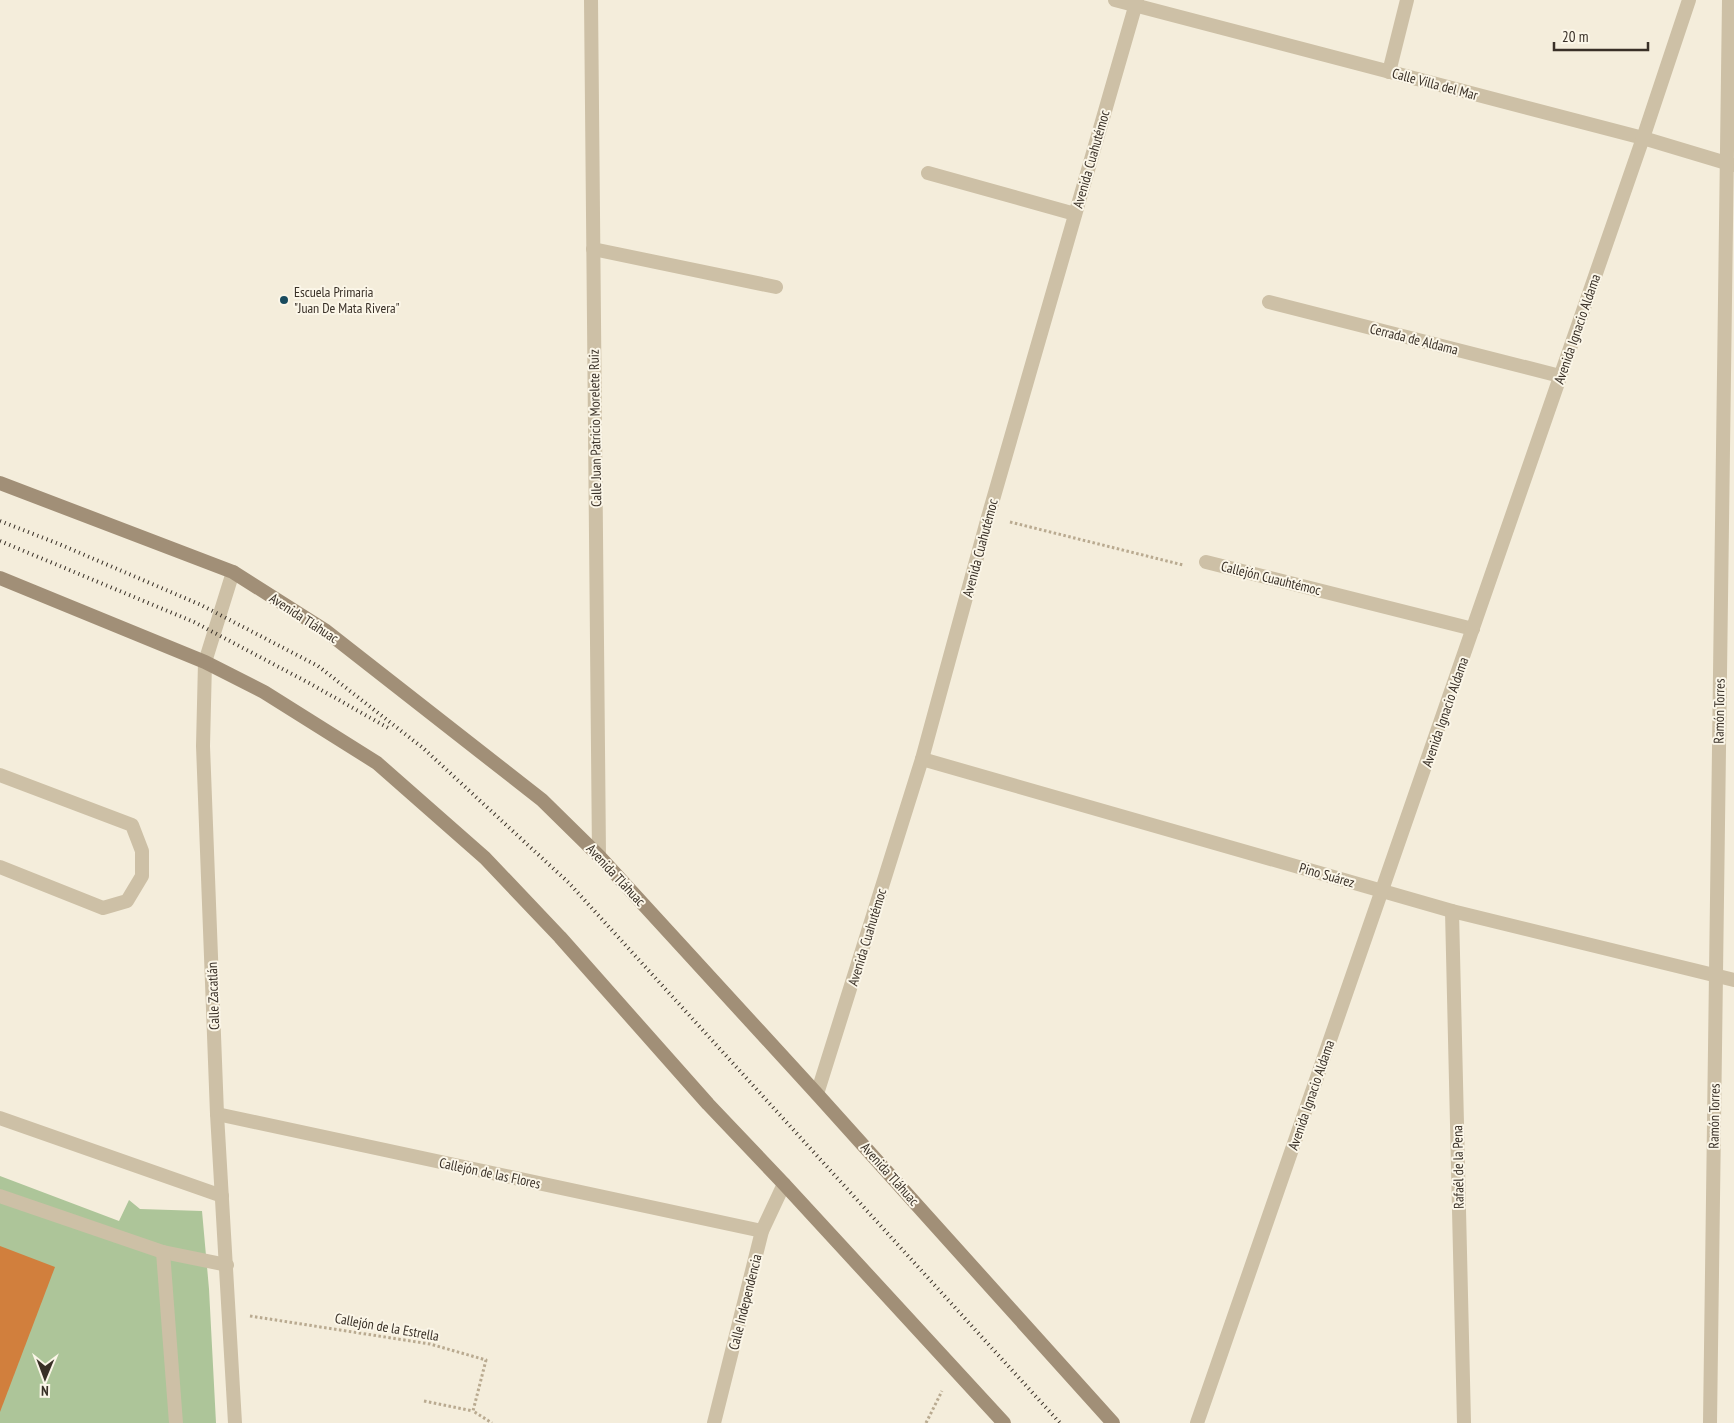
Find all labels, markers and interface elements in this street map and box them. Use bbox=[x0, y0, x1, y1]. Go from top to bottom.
scale bar bbox=[1554, 20, 1648, 52]
text: 20 m bbox=[1562, 27, 1588, 46]
street label: Calle Villa del Mar bbox=[1390, 64, 1480, 104]
street label: Avenida Cuahutémoc bbox=[1068, 108, 1114, 210]
street label: Avenida Ignacio Aldama bbox=[1550, 272, 1604, 386]
place label: Escuela Primaria "Juan De Mata Rivera" bbox=[294, 283, 399, 317]
marker: Escuela Primaria "Juan De Mata Rivera" bbox=[278, 294, 290, 306]
street label: Cerrada de Aldama bbox=[1368, 319, 1460, 359]
street label: Calle Juan Patricio Morelete Ruiz bbox=[585, 349, 605, 507]
street label: Avenida Cuahutémoc bbox=[958, 497, 1002, 599]
street label: Callejón Cuauhtémoc bbox=[1219, 557, 1323, 599]
street label: Avenida Tláhuac bbox=[266, 589, 342, 647]
street label: Avenida Ignacio Aldama bbox=[1418, 655, 1472, 769]
street label: Ramón Torres bbox=[1709, 678, 1729, 744]
street label: Avenida Tláhuac bbox=[583, 840, 649, 910]
street label: Pino Suárez bbox=[1297, 859, 1357, 891]
street label: Avenida Cuahutémoc bbox=[844, 886, 890, 988]
street label: Calle Zacatlán bbox=[203, 962, 223, 1030]
street label: Avenida Ignacio Aldama bbox=[1284, 1038, 1338, 1152]
street label: Ramón Torres bbox=[1704, 1083, 1724, 1149]
street label: Rafaél de la Pena bbox=[1448, 1125, 1468, 1209]
street label: Avenida Tláhuac bbox=[857, 1139, 923, 1209]
street label: Callejón de las Flores bbox=[438, 1153, 543, 1193]
street label: Calle Independencia bbox=[724, 1252, 766, 1352]
street label: Callejón de la Estrella bbox=[334, 1309, 440, 1345]
north arrow bbox=[20, 1353, 70, 1403]
text: N bbox=[41, 1382, 49, 1400]

